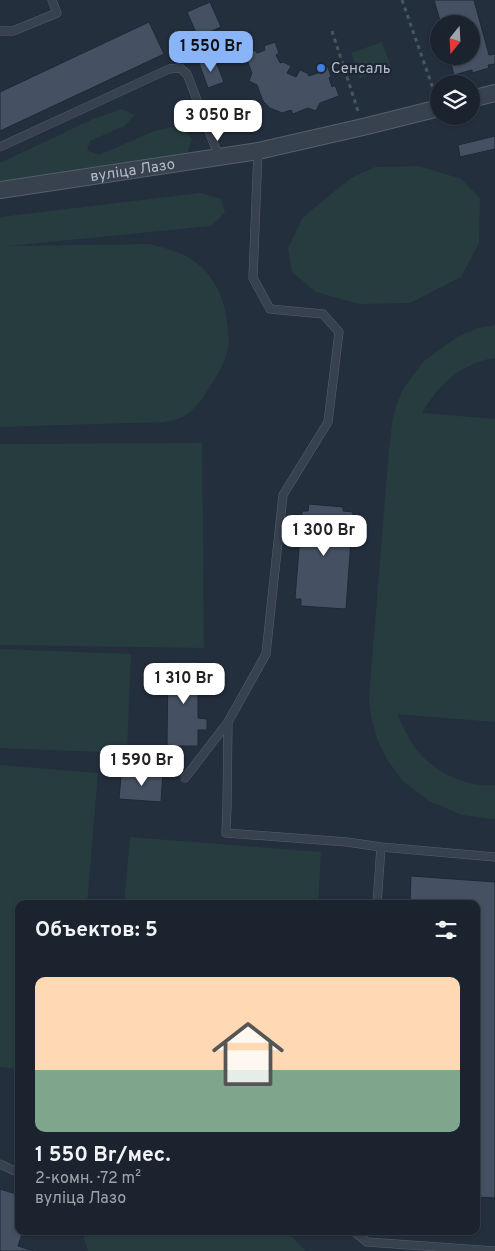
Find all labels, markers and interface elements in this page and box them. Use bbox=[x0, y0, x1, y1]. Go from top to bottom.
north arrow bbox=[430, 15, 480, 65]
map controls bbox=[430, 15, 480, 125]
pin: 1 550 Br bbox=[159, 30, 263, 73]
text: 1 550 Br bbox=[180, 37, 242, 57]
place label: Сенсаль bbox=[331, 60, 391, 79]
marker: Сенсаль bbox=[315, 62, 327, 74]
button: layers bbox=[430, 75, 480, 125]
pin: 3 050 Br bbox=[166, 100, 270, 142]
text: 3 050 Br bbox=[185, 106, 251, 126]
street label: вуліца Лазо bbox=[89, 156, 176, 187]
pin: 1 300 Br bbox=[272, 514, 376, 557]
text: 1 300 Br bbox=[293, 521, 355, 541]
pin: 1 310 Br bbox=[132, 662, 236, 705]
text: 1 310 Br bbox=[155, 669, 213, 689]
pin: 1 590 Br bbox=[90, 744, 194, 787]
text: 1 590 Br bbox=[111, 751, 173, 771]
icon: filters bbox=[432, 916, 460, 944]
text: Объектов: 5 bbox=[35, 917, 158, 944]
icon: home bbox=[203, 1009, 293, 1099]
text: 1 550 Br/мес. bbox=[35, 1142, 171, 1169]
text: 2-комн. · 72 m² bbox=[35, 1169, 141, 1189]
text: вуліца Лазо bbox=[35, 1189, 126, 1209]

